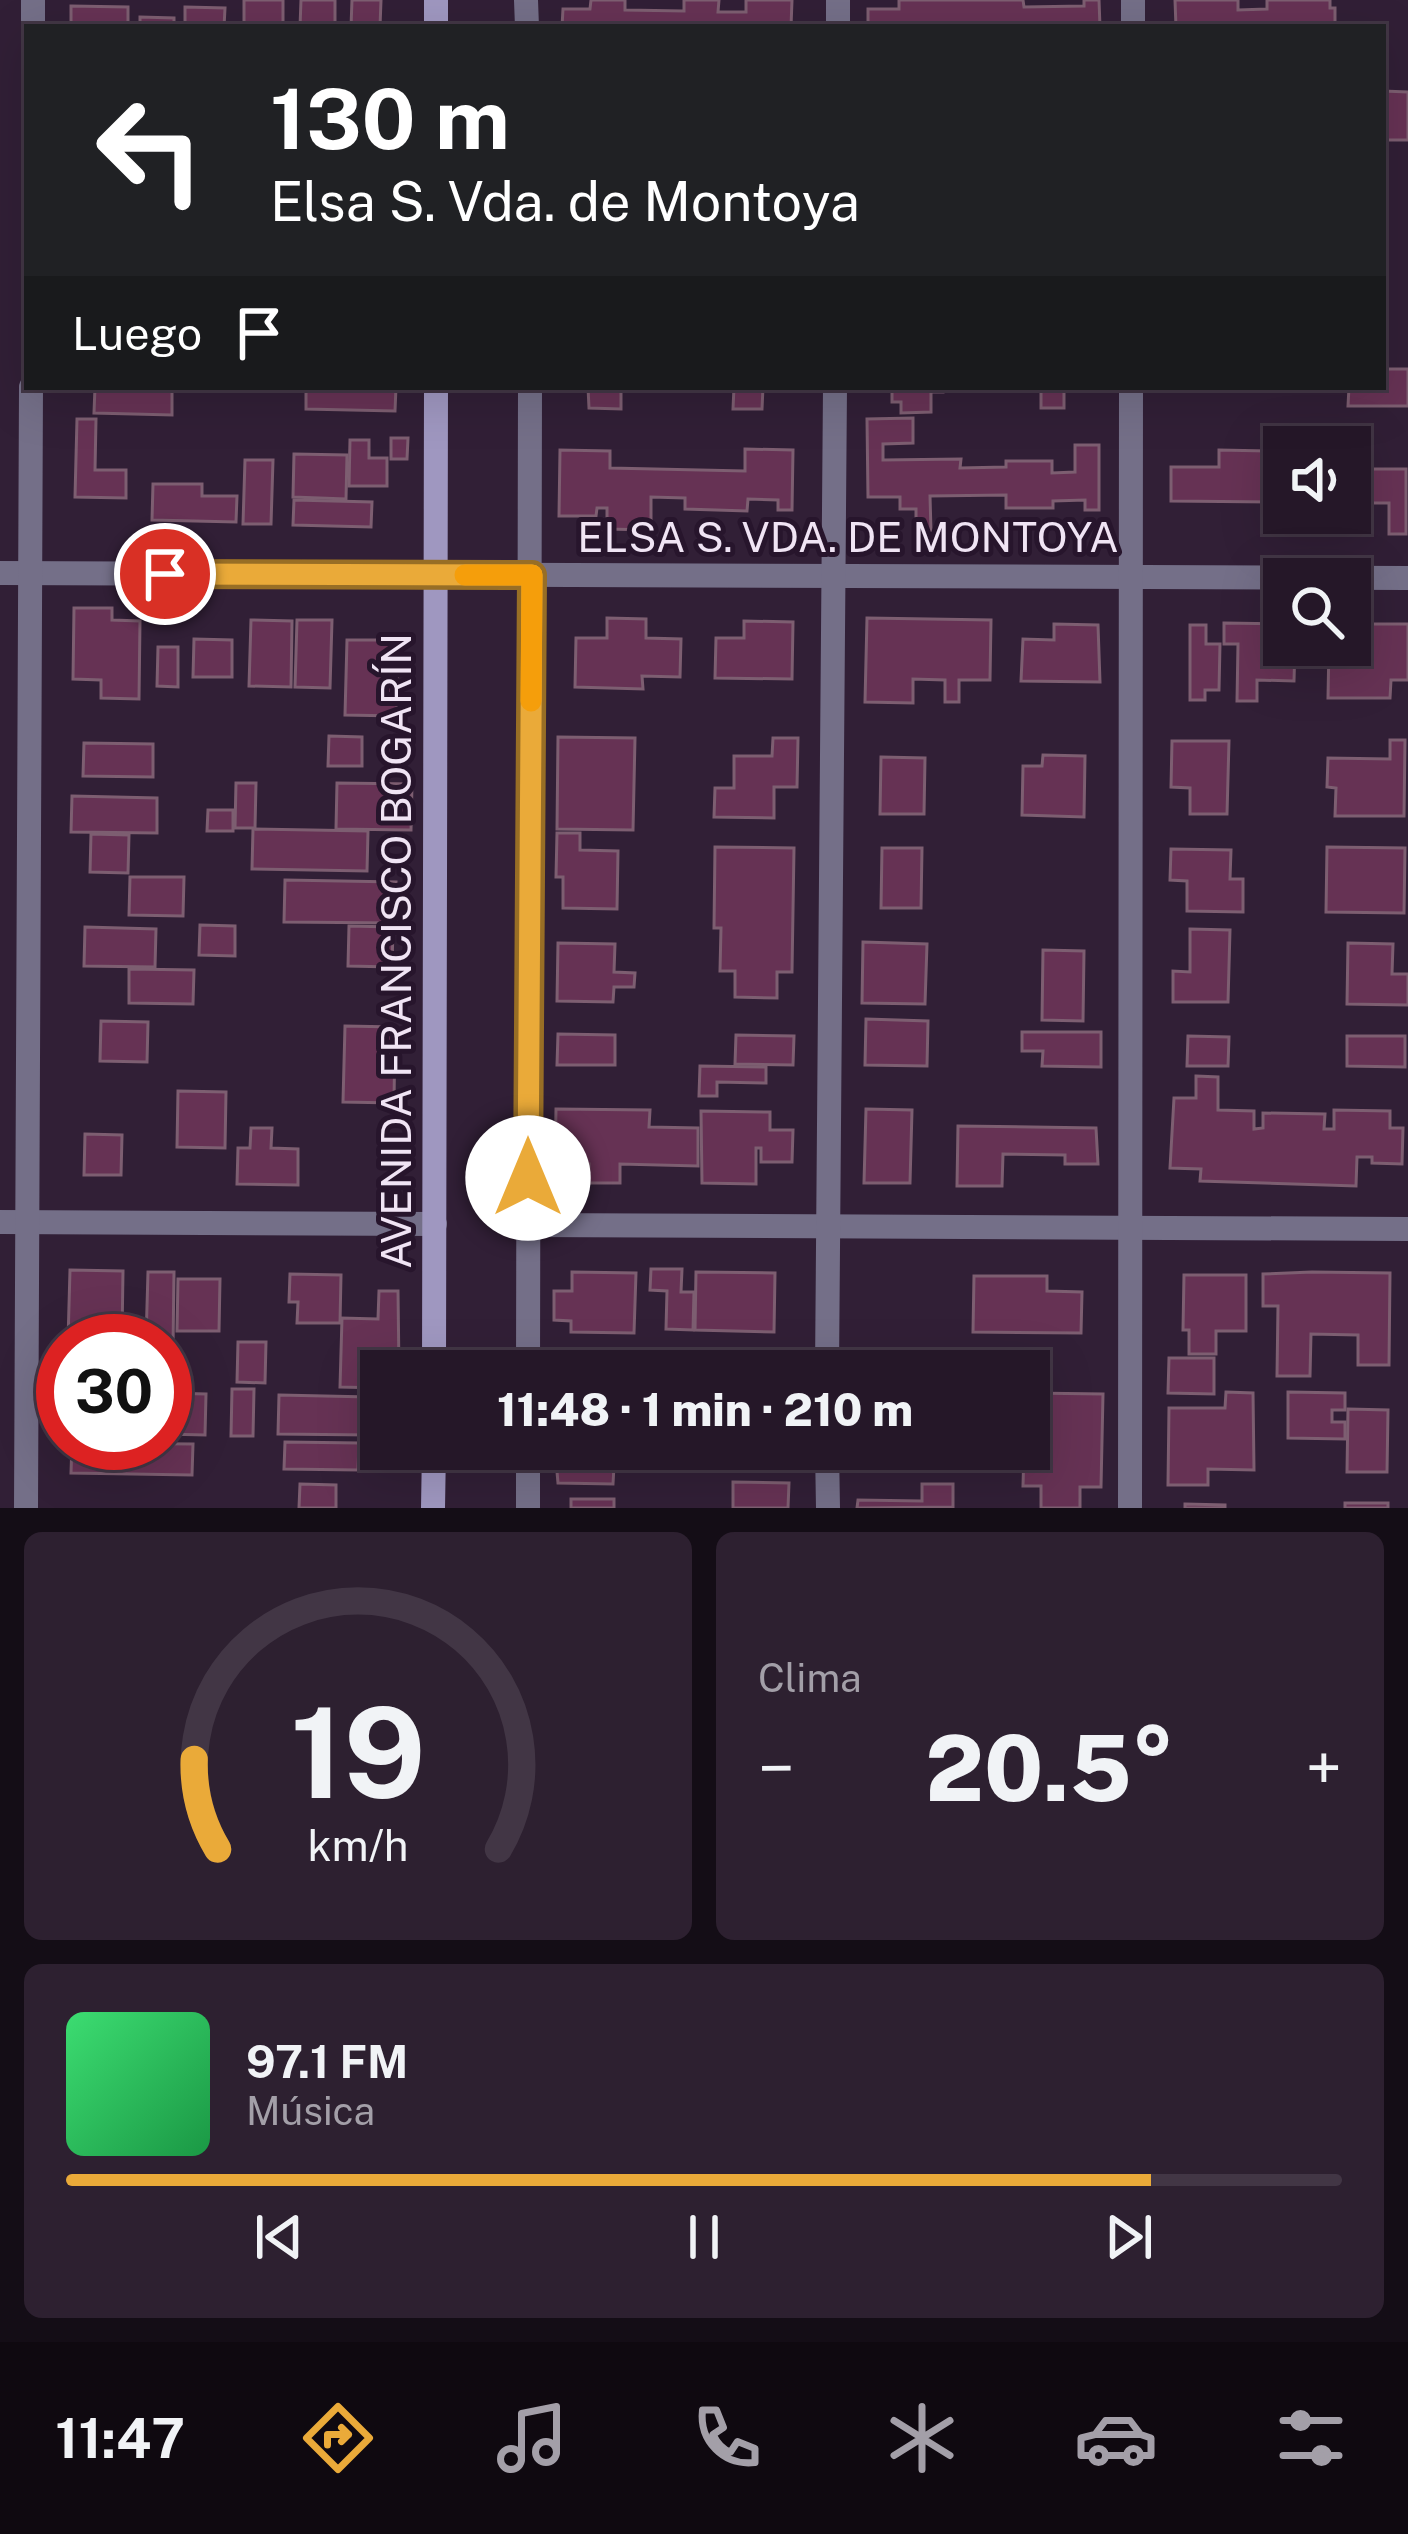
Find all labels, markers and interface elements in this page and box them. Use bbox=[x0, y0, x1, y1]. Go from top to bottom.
text: 130 m bbox=[270, 69, 510, 168]
icon: left bbox=[72, 72, 228, 228]
text: Elsa S. Vda. de Montoya bbox=[270, 170, 860, 233]
icon: arrive bbox=[226, 300, 292, 366]
text: Luego bbox=[72, 307, 202, 360]
map controls bbox=[1263, 426, 1371, 666]
button: sound bbox=[1263, 426, 1371, 534]
street label: ELSA S. VDA. DE MONTOYA bbox=[577, 512, 1119, 561]
pin bbox=[114, 523, 216, 625]
icon: arrive bbox=[132, 541, 198, 607]
button: search bbox=[1263, 558, 1371, 666]
street label: AVENIDA FRANCISCO BOGARÍN bbox=[371, 633, 420, 1269]
position arrow bbox=[465, 1115, 591, 1241]
speed limit sign: 30 bbox=[36, 1314, 192, 1470]
text: 11:48 · 1 min · 210 m bbox=[497, 1383, 913, 1436]
text: Clima bbox=[758, 1655, 862, 1701]
text: 19 bbox=[290, 1679, 426, 1826]
text: 20.5° bbox=[925, 1715, 1175, 1821]
text: − bbox=[758, 1729, 795, 1807]
text: + bbox=[1305, 1729, 1342, 1807]
text: km/h bbox=[308, 1820, 408, 1871]
text: 97.1 FM bbox=[246, 2035, 408, 2088]
text: Música bbox=[246, 2088, 375, 2134]
icon: previous bbox=[246, 2204, 312, 2270]
icon: pause bbox=[671, 2204, 737, 2270]
icon: next bbox=[1096, 2204, 1162, 2270]
icon: directions bbox=[296, 2396, 380, 2480]
icon: music bbox=[490, 2396, 574, 2480]
icon: phone bbox=[685, 2396, 769, 2480]
icon: climate bbox=[880, 2396, 964, 2480]
icon: car bbox=[1074, 2396, 1158, 2480]
icon: filters bbox=[1269, 2396, 1353, 2480]
text: 11:47 bbox=[55, 2407, 185, 2470]

